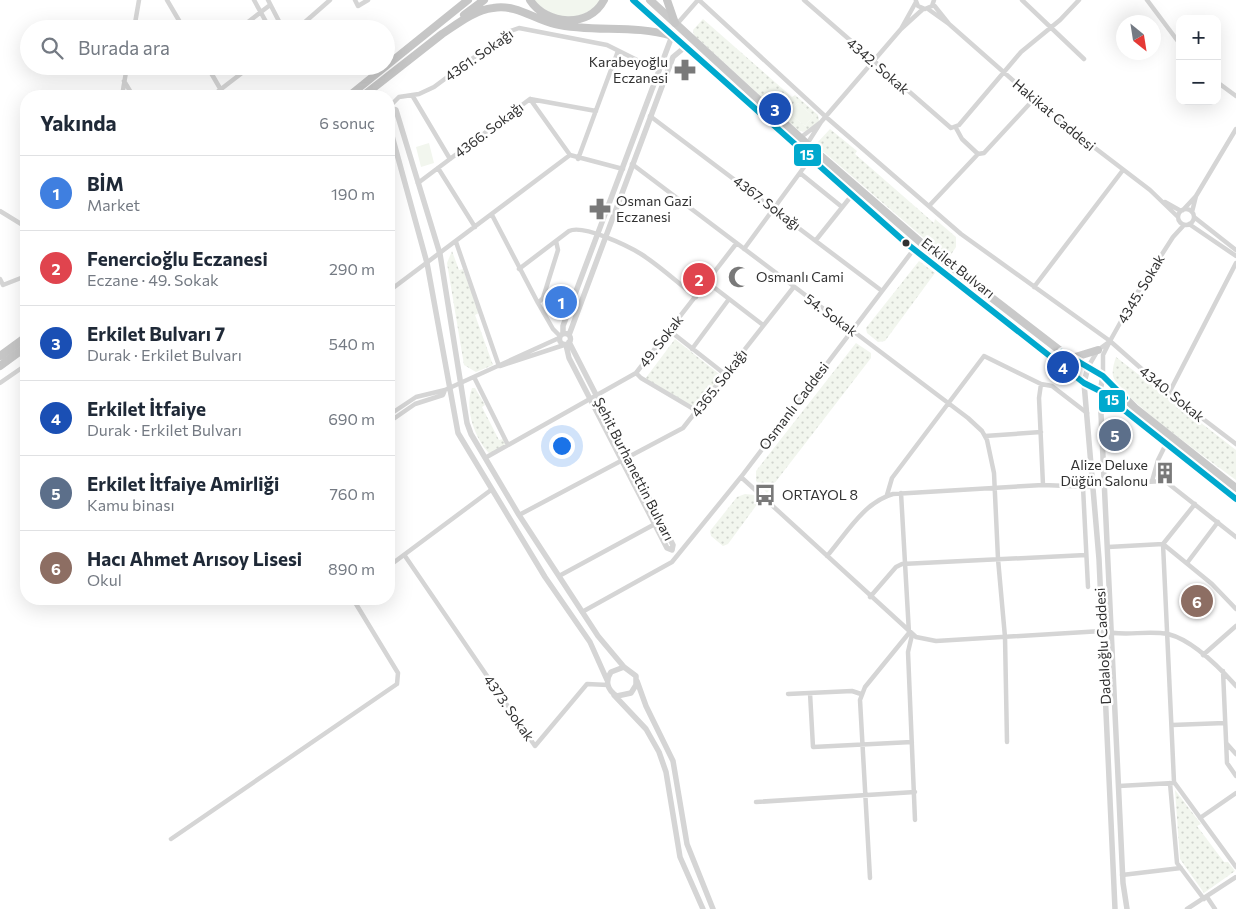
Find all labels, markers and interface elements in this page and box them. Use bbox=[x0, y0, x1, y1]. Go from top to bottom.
north arrow bbox=[1116, 15, 1161, 60]
map controls bbox=[1176, 15, 1221, 105]
button: + bbox=[1176, 15, 1221, 60]
search box bbox=[20, 20, 395, 75]
street label: 4361. Sokağı bbox=[441, 25, 516, 84]
icon: search bbox=[38, 34, 66, 62]
street label: 4342. Sokak bbox=[844, 34, 913, 98]
text: Burada ara bbox=[78, 36, 170, 59]
place label: Karabeyoğlu Eczanesi bbox=[589, 53, 668, 86]
pharmacy icon: Karabeyoğlu Eczanesi bbox=[672, 57, 698, 83]
button: − bbox=[1176, 60, 1221, 105]
street label: Hakikat Caddesi bbox=[1009, 75, 1099, 154]
pin: 3 bbox=[759, 90, 791, 128]
street label: 4366. Sokağı bbox=[451, 98, 526, 161]
text: Yakında bbox=[40, 110, 117, 135]
text: 6 sonuç bbox=[319, 113, 375, 132]
line badge: 15 bbox=[793, 143, 822, 167]
text: 15 bbox=[800, 146, 814, 163]
text: BİM bbox=[87, 172, 124, 195]
street label: 4367. Sokağı bbox=[730, 172, 804, 233]
text: 1 bbox=[52, 184, 60, 203]
text: 190 m bbox=[331, 184, 375, 203]
place label: Osman Gazi Eczanesi bbox=[616, 192, 692, 225]
text: Market bbox=[87, 195, 140, 214]
pharmacy icon: Osman Gazi Eczanesi bbox=[587, 196, 613, 222]
street label: Erkilet Bulvarı bbox=[918, 234, 998, 301]
unlabelled marker bbox=[901, 238, 911, 248]
text: Fenercioğlu Eczanesi bbox=[87, 247, 268, 270]
street label: 4345. Sokak bbox=[1113, 251, 1168, 326]
text: 2 bbox=[51, 259, 61, 278]
text: 290 m bbox=[329, 259, 375, 278]
pin: 2 bbox=[683, 260, 715, 298]
mosque icon: Osmanlı Cami bbox=[726, 264, 752, 290]
place label: Osmanlı Cami bbox=[756, 268, 844, 285]
text: Eczane · 49. Sokak bbox=[87, 270, 219, 289]
pin: 1 bbox=[545, 283, 577, 321]
street label: 54. Sokak bbox=[801, 290, 861, 340]
street label: 49. Sokak bbox=[635, 311, 687, 370]
text: Erkilet Bulvarı 7 bbox=[87, 322, 225, 345]
text: 3 bbox=[51, 334, 61, 353]
text: 540 m bbox=[329, 334, 375, 353]
text: Durak · Erkilet Bulvarı bbox=[87, 345, 242, 364]
street label: 4365. Sokağı bbox=[687, 345, 750, 420]
pin: 4 bbox=[1047, 348, 1079, 386]
street label: Osmanlı Caddesi bbox=[755, 358, 832, 453]
street label: 4340. Sokak bbox=[1136, 362, 1209, 425]
line badge: 15 bbox=[1098, 389, 1126, 413]
text: 15 bbox=[1105, 391, 1119, 408]
street label: Şehit Burhanettin Bulvarı bbox=[591, 394, 678, 543]
text: Erkilet İtfaiye bbox=[87, 397, 206, 420]
text: 4 bbox=[51, 409, 61, 428]
text: 690 m bbox=[328, 409, 375, 428]
pin: 5 bbox=[1099, 416, 1131, 454]
text: Durak · Erkilet Bulvarı bbox=[87, 420, 242, 439]
your location bbox=[549, 433, 575, 459]
place label: Alize Deluxe Düğün Salonu bbox=[1060, 456, 1148, 489]
building icon: Alize Deluxe Düğün Salonu bbox=[1152, 460, 1178, 486]
text: Erkilet İtfaiye Amirliği bbox=[87, 472, 279, 495]
bus stop icon: ORTAYOL 8 bbox=[752, 482, 778, 508]
text: 5 bbox=[51, 484, 61, 503]
text: 760 m bbox=[329, 484, 375, 503]
place label: ORTAYOL 8 bbox=[782, 486, 858, 503]
text: Kamu binası bbox=[87, 495, 175, 514]
text: Hacı Ahmet Arısoy Lisesi bbox=[87, 547, 302, 570]
text: 6 bbox=[51, 559, 61, 578]
text: 890 m bbox=[328, 559, 375, 578]
text: Okul bbox=[87, 570, 122, 589]
pin: 6 bbox=[1181, 582, 1213, 620]
street label: Dadaloğlu Caddesi bbox=[1091, 587, 1114, 705]
street label: 4373. Sokak bbox=[480, 671, 539, 744]

